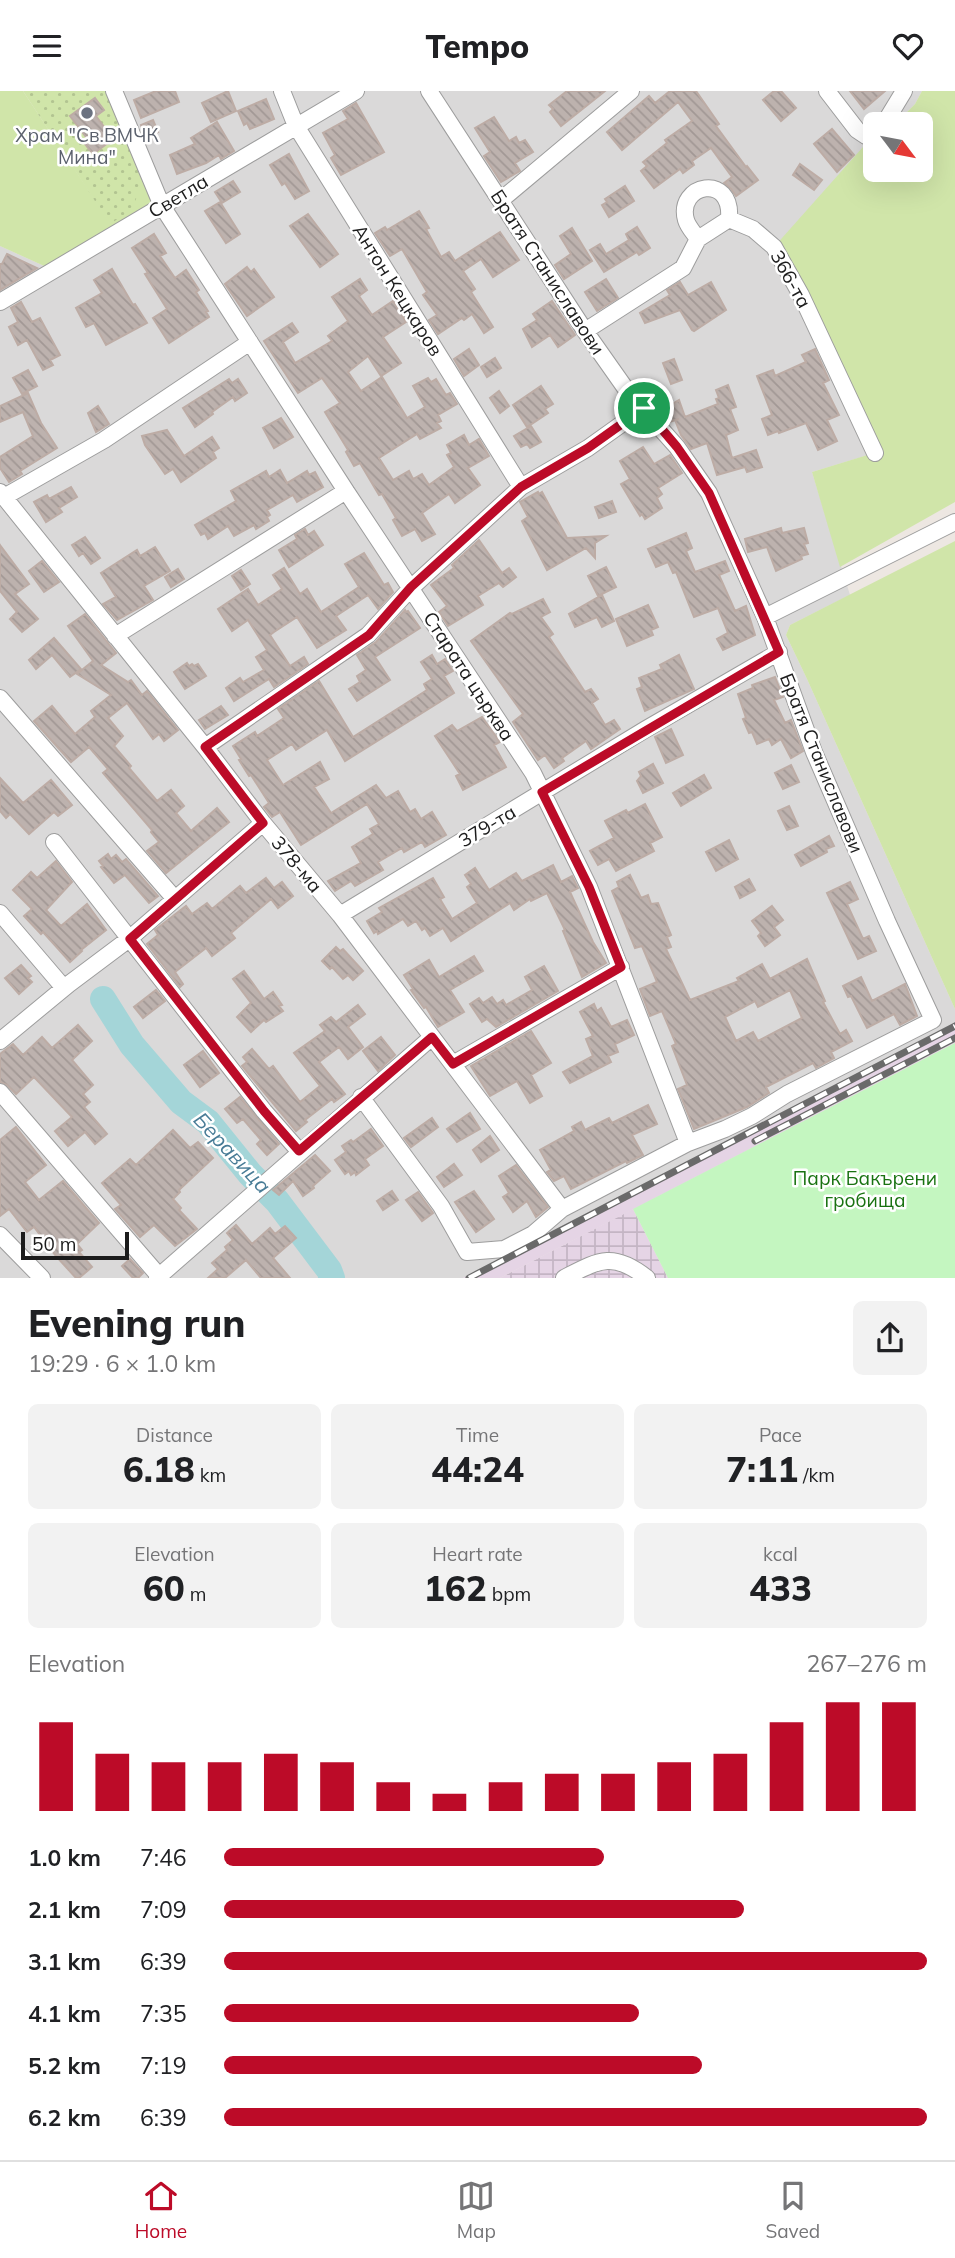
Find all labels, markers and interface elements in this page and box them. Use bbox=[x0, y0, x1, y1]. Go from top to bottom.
text: Tempo bbox=[426, 26, 529, 66]
icon: menu bbox=[28, 27, 66, 65]
icon: heart bbox=[889, 27, 927, 65]
marker: Храм "Св.ВМЧК Мина" bbox=[79, 105, 95, 121]
north arrow bbox=[863, 112, 933, 182]
map controls bbox=[863, 112, 933, 182]
place label: Храм "Св.ВМЧК Мина" bbox=[15, 123, 159, 169]
street label: Светла bbox=[144, 169, 212, 223]
street label: Братя Станиславови bbox=[486, 185, 610, 359]
street label: Антон Кецкаров bbox=[348, 220, 448, 360]
street label: 366-та bbox=[765, 246, 817, 312]
pin bbox=[614, 378, 674, 438]
icon: arrive bbox=[625, 389, 663, 427]
street label: Старата църква bbox=[418, 607, 520, 745]
street label: Братя Станиславови bbox=[775, 670, 869, 856]
street label: 379-та bbox=[454, 800, 520, 852]
street label: 378-ма bbox=[266, 831, 328, 897]
water label: Беравица bbox=[189, 1106, 277, 1198]
park label: Парк Бакърени гробища bbox=[793, 1166, 937, 1212]
scale bar bbox=[21, 1229, 130, 1261]
text: 50 m bbox=[32, 1232, 76, 1256]
text: Evening run bbox=[28, 1299, 246, 1347]
button: share bbox=[853, 1301, 927, 1375]
text: 19:29 · 6 × 1.0 km bbox=[28, 1349, 216, 1378]
text: Distance bbox=[136, 1423, 213, 1447]
text: Time bbox=[456, 1423, 499, 1447]
text: Pace bbox=[759, 1423, 802, 1447]
text: 6.18 bbox=[123, 1447, 195, 1491]
text: 44:24 bbox=[431, 1447, 524, 1491]
text: 7:11 bbox=[726, 1447, 798, 1491]
text: km bbox=[195, 1463, 226, 1487]
text: /km bbox=[798, 1463, 835, 1487]
text: Elevation bbox=[134, 1542, 215, 1566]
text: Heart rate bbox=[432, 1542, 523, 1566]
text: kcal bbox=[763, 1542, 798, 1566]
text: 60 bbox=[143, 1566, 185, 1610]
text: 162 bbox=[424, 1566, 487, 1610]
text: 433 bbox=[749, 1566, 812, 1610]
text: m bbox=[185, 1582, 206, 1606]
text: bpm bbox=[487, 1582, 531, 1606]
text: Elevation bbox=[28, 1649, 125, 1678]
text: 267–276 m bbox=[806, 1649, 927, 1678]
text: 1.0 km bbox=[28, 1843, 101, 1872]
text: 7:46 bbox=[140, 1843, 187, 1872]
text: 2.1 km bbox=[28, 1895, 101, 1924]
text: 7:09 bbox=[140, 1895, 187, 1924]
text: 3.1 km bbox=[28, 1947, 101, 1976]
text: 6:39 bbox=[140, 1947, 187, 1976]
text: 4.1 km bbox=[28, 1999, 101, 2028]
text: 7:35 bbox=[140, 1999, 187, 2028]
text: 5.2 km bbox=[28, 2051, 101, 2080]
text: 7:19 bbox=[140, 2051, 187, 2080]
text: 6.2 km bbox=[28, 2103, 101, 2132]
text: 6:39 bbox=[140, 2103, 187, 2132]
tab: Home bbox=[135, 2177, 187, 2243]
tab: Map bbox=[457, 2177, 496, 2243]
tab: Saved bbox=[765, 2177, 820, 2243]

